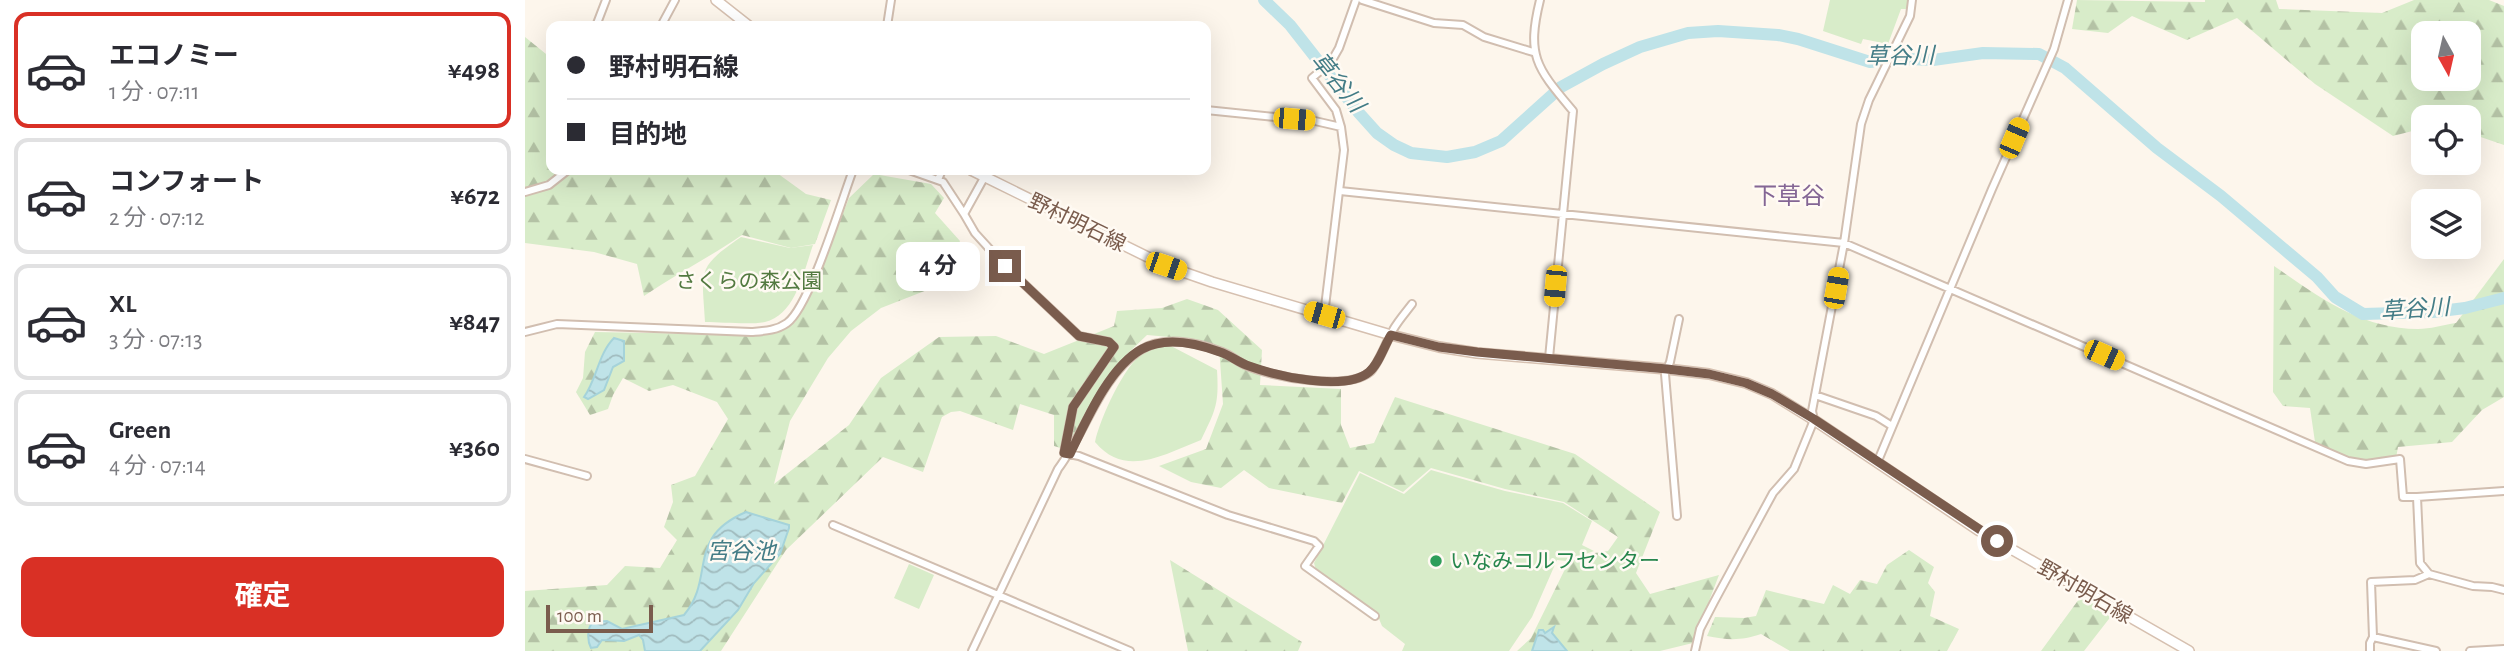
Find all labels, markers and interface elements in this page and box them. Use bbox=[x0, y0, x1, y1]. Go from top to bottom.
north arrow bbox=[2411, 21, 2481, 91]
map controls bbox=[2411, 21, 2481, 259]
icon: car bbox=[25, 39, 88, 102]
text: エコノミー bbox=[109, 43, 239, 69]
water label: 草谷川 bbox=[1865, 43, 1938, 69]
water label: 草谷川 bbox=[1306, 48, 1371, 119]
text: 野村明石線 bbox=[609, 55, 739, 81]
text: ¥498 bbox=[448, 57, 500, 83]
text: 1 分 · 07:11 bbox=[109, 81, 199, 104]
button: locate bbox=[2411, 105, 2481, 175]
car bbox=[1273, 107, 1316, 131]
car bbox=[1997, 115, 2032, 161]
text: 目的地 bbox=[609, 122, 687, 148]
icon: car bbox=[25, 165, 88, 228]
text: コンフォート bbox=[109, 169, 264, 195]
text: ¥672 bbox=[450, 183, 500, 209]
district label: 下草谷 bbox=[1753, 183, 1825, 209]
button: layers bbox=[2411, 189, 2481, 259]
street label: 野村明石線 bbox=[1025, 190, 1129, 255]
text: 2 分 · 07:12 bbox=[109, 207, 205, 230]
callout: 4 分 bbox=[897, 242, 981, 290]
car bbox=[1143, 249, 1190, 283]
route end bbox=[989, 250, 1021, 282]
text: 4 分 bbox=[919, 255, 957, 278]
car bbox=[1543, 264, 1568, 308]
car bbox=[1823, 265, 1850, 311]
park label: さくらの森公園 bbox=[676, 270, 823, 292]
icon: car bbox=[25, 291, 88, 354]
text: XL bbox=[109, 291, 136, 317]
water label: 草谷川 bbox=[2380, 294, 2453, 324]
car bbox=[1301, 299, 1348, 331]
text: ¥847 bbox=[449, 309, 500, 335]
text: 3 分 · 07:13 bbox=[109, 329, 203, 352]
car bbox=[2081, 337, 2128, 373]
icon: car bbox=[25, 417, 88, 480]
text: Green bbox=[109, 417, 171, 443]
text: ¥360 bbox=[449, 435, 500, 461]
text: 4 分 · 07:14 bbox=[109, 455, 206, 478]
route start bbox=[1981, 525, 2013, 557]
water label: 宮谷池 bbox=[707, 539, 778, 564]
place label: いなみコルフセンター bbox=[1450, 550, 1660, 572]
marker: いなみコルフセンター bbox=[1428, 553, 1444, 569]
street label: 野村明石線 bbox=[2034, 556, 2136, 627]
button: 確定 bbox=[21, 557, 504, 637]
scale bar bbox=[546, 602, 653, 634]
text: 100 m bbox=[557, 607, 602, 626]

